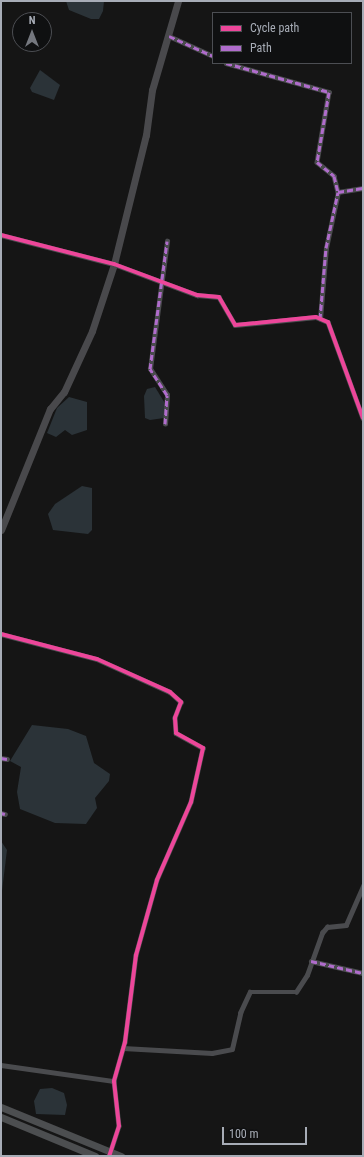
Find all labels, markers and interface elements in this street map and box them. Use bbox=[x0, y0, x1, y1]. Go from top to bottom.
north arrow bbox=[12, 12, 52, 52]
legend bbox=[212, 12, 352, 64]
text: N bbox=[29, 14, 35, 27]
text: Cycle path bbox=[250, 21, 299, 35]
text: Path bbox=[250, 41, 272, 55]
scale bar bbox=[224, 1119, 309, 1145]
text: 100 m bbox=[229, 1127, 259, 1141]

